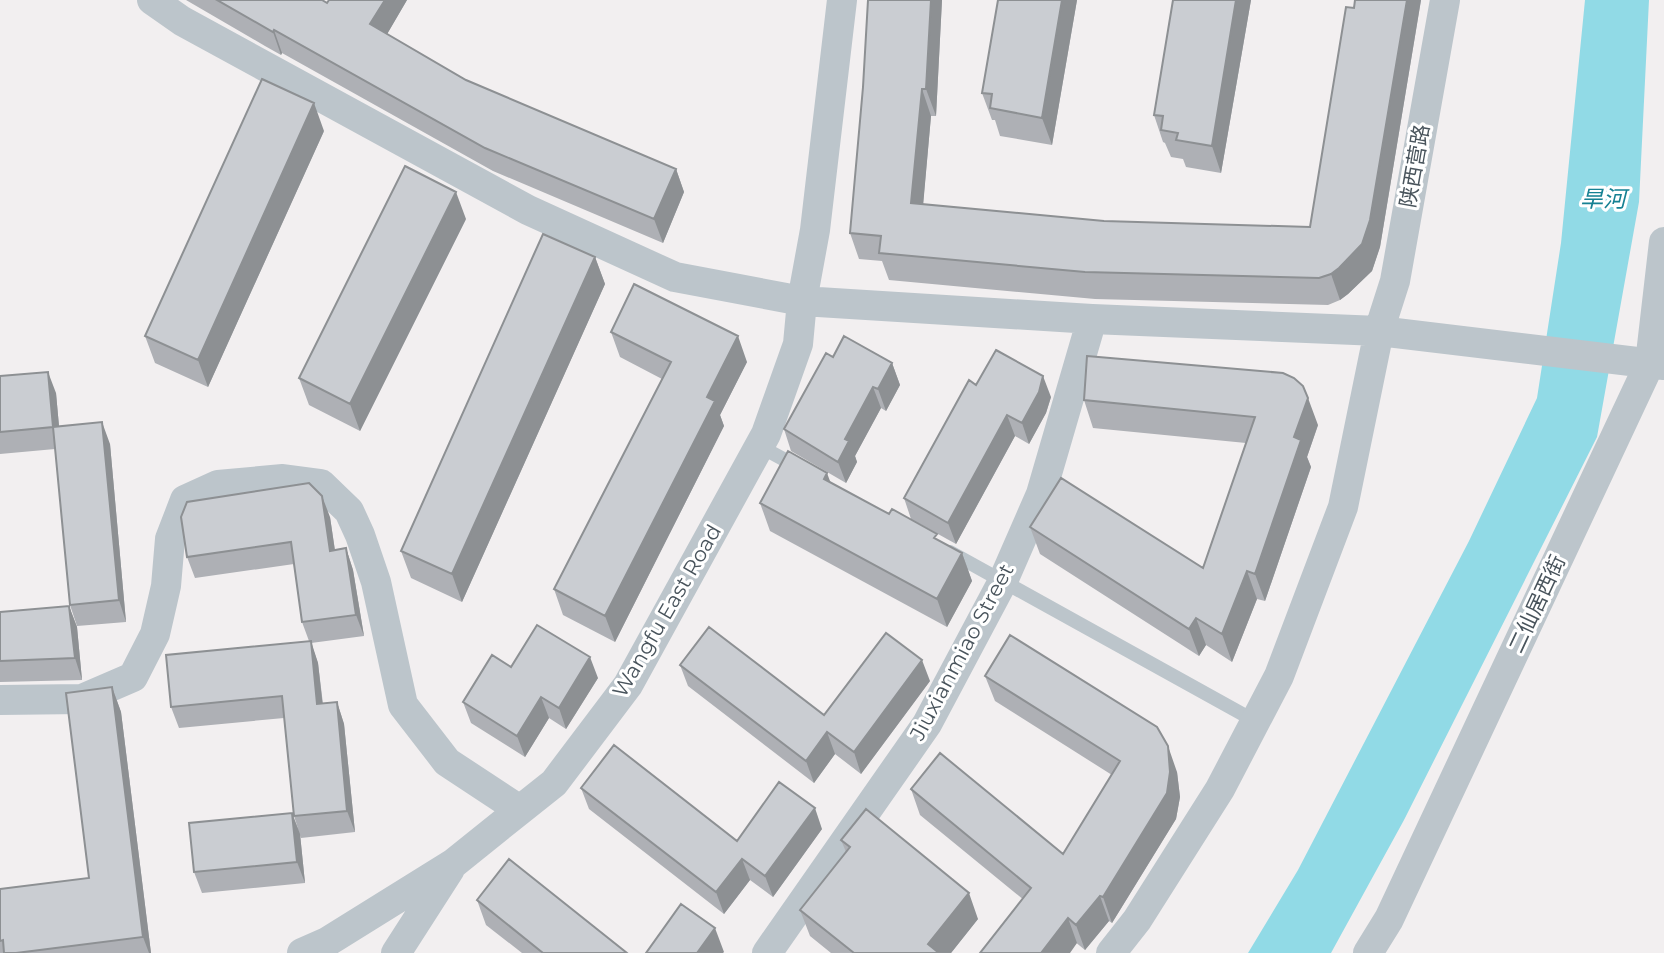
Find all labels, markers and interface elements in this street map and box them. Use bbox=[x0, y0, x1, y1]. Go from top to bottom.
street label: 陕西营路 bbox=[1395, 122, 1434, 209]
water label: 旱河 bbox=[1580, 185, 1630, 213]
street label: Wangfu East Road bbox=[607, 520, 726, 702]
street label: 二仙居西街 bbox=[1503, 551, 1570, 657]
street label: Jiuxianmiao Street bbox=[904, 559, 1019, 745]

